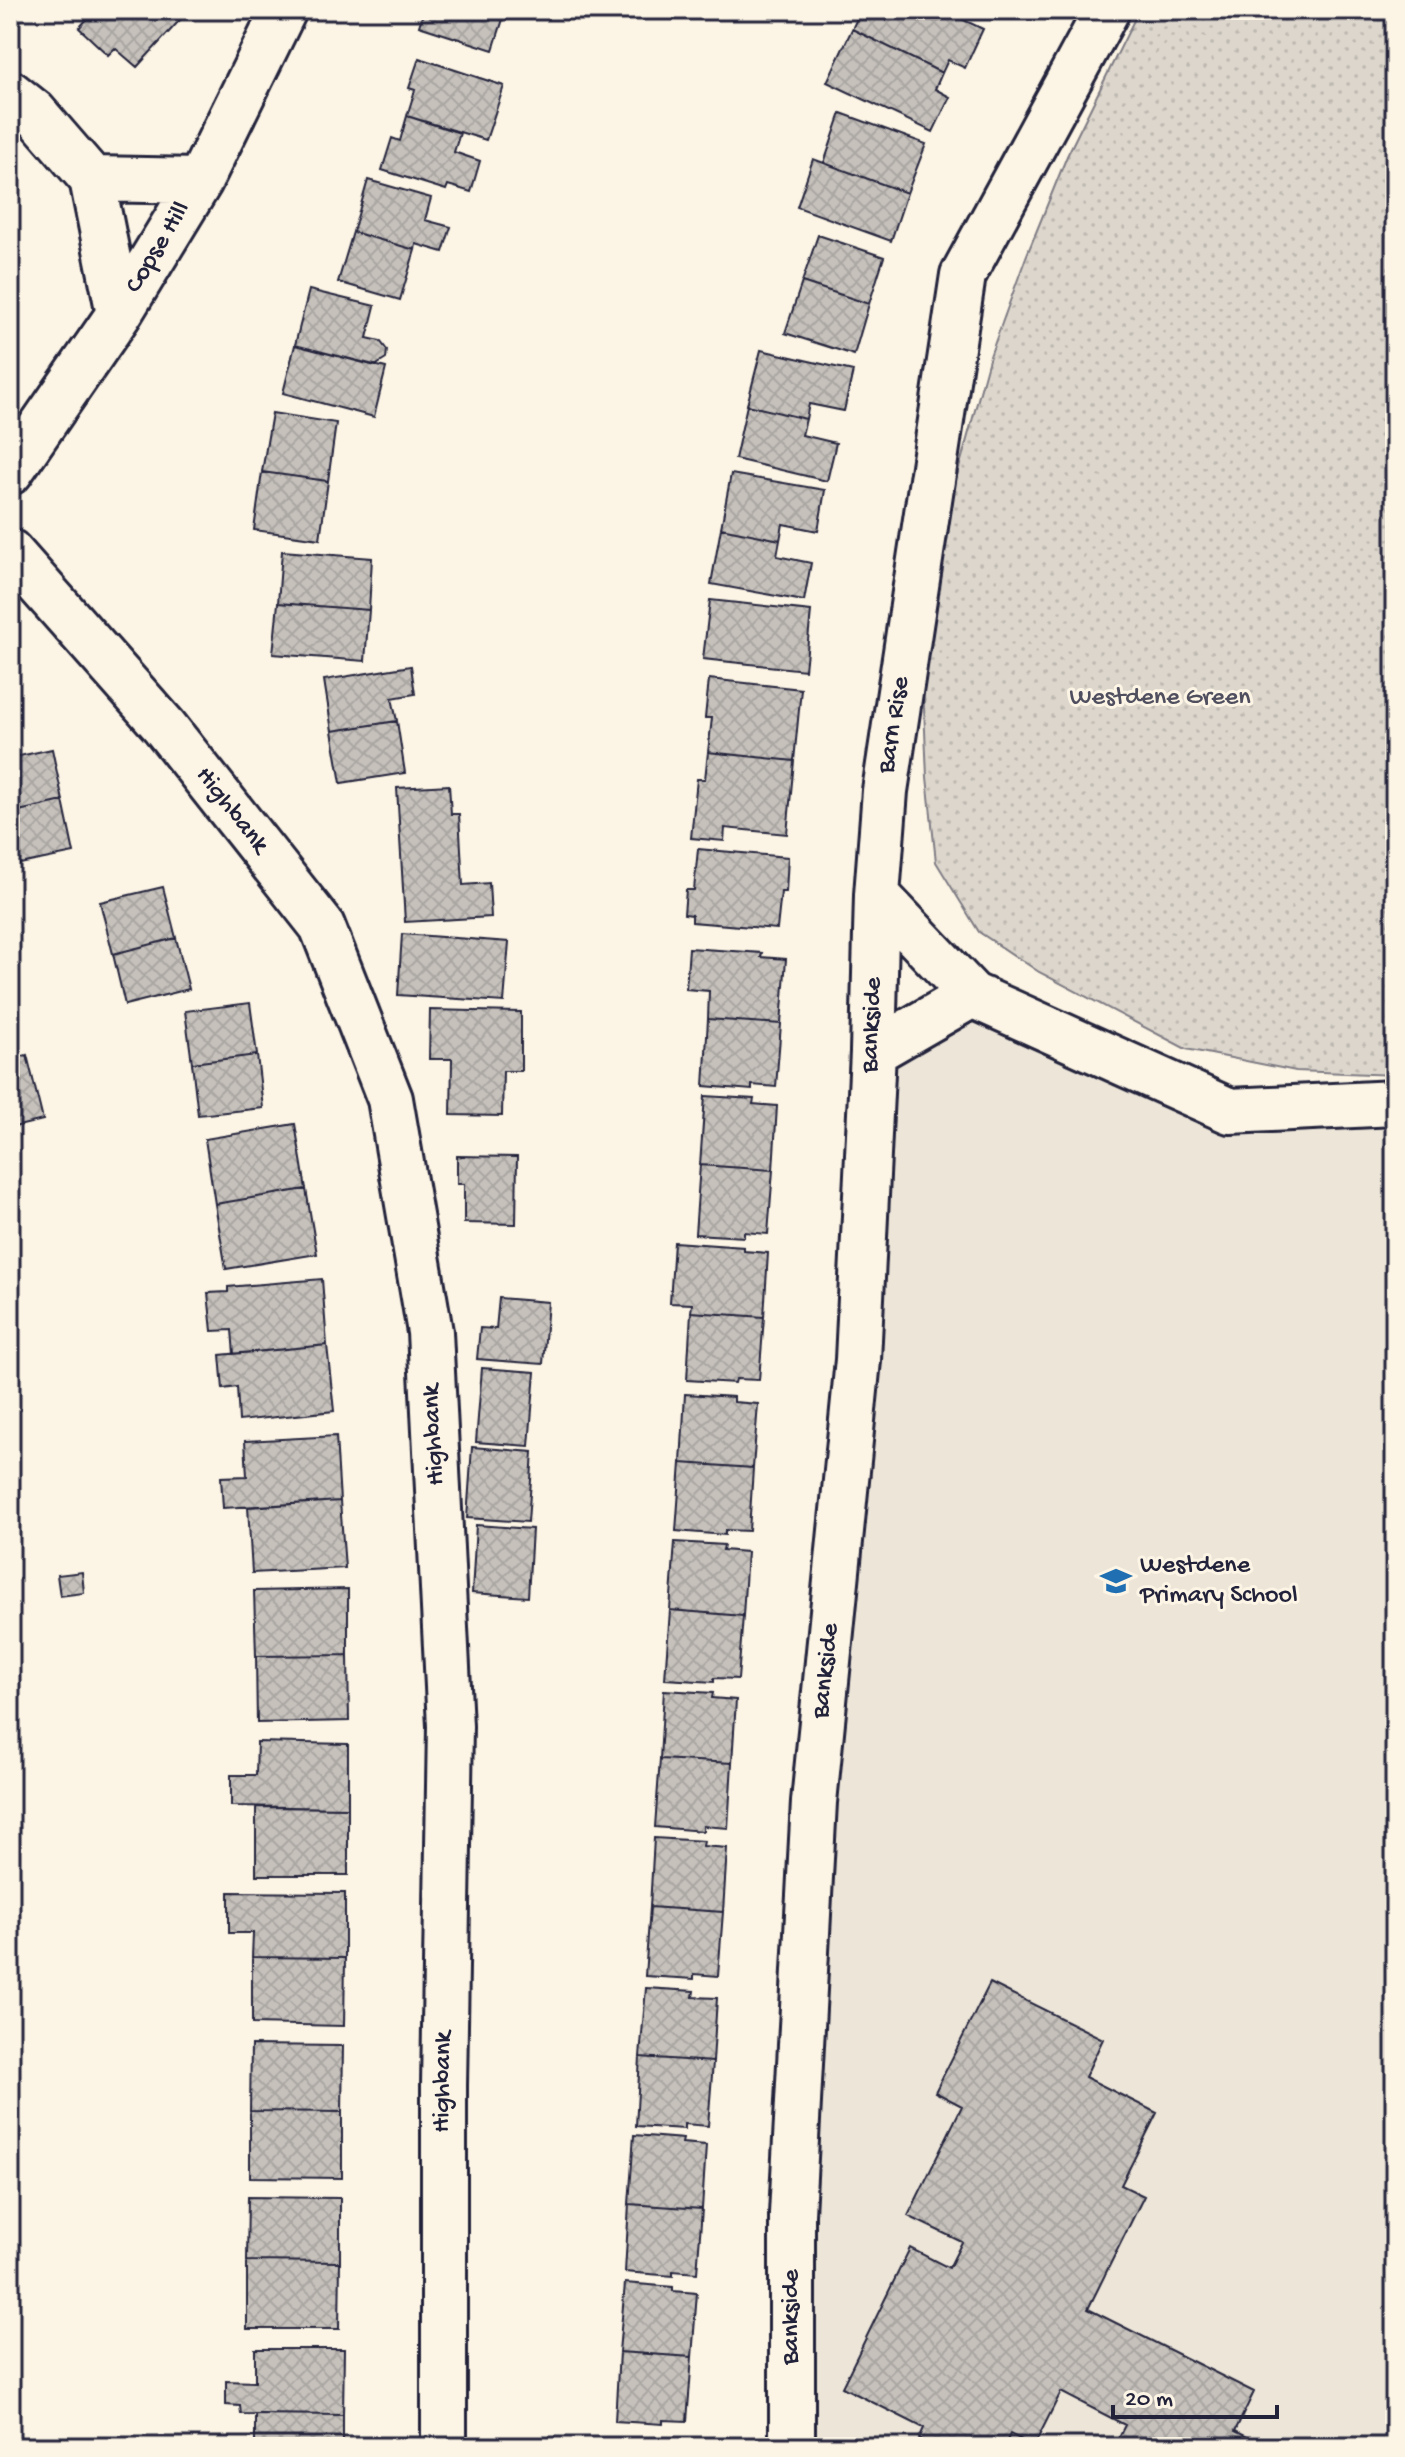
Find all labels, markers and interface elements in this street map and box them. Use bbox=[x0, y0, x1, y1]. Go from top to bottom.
street label: Copse Hill bbox=[120, 197, 198, 299]
street label: Barn Rise bbox=[872, 674, 918, 777]
park label: Westdene Green bbox=[1069, 683, 1251, 714]
street label: Highbank bbox=[188, 762, 276, 862]
street label: Bankside bbox=[856, 976, 890, 1074]
street label: Highbank bbox=[417, 1381, 453, 1486]
place label: Westdene Primary School bbox=[1139, 1551, 1298, 1612]
school or university icon: Westdene Primary School bbox=[1099, 1564, 1133, 1598]
street label: Bankside bbox=[806, 1621, 847, 1721]
street label: Highbank bbox=[428, 2029, 460, 2133]
street label: Bankside bbox=[777, 2269, 808, 2366]
scale bar bbox=[1113, 2369, 1277, 2419]
text: 20 m bbox=[1125, 2386, 1173, 2415]

